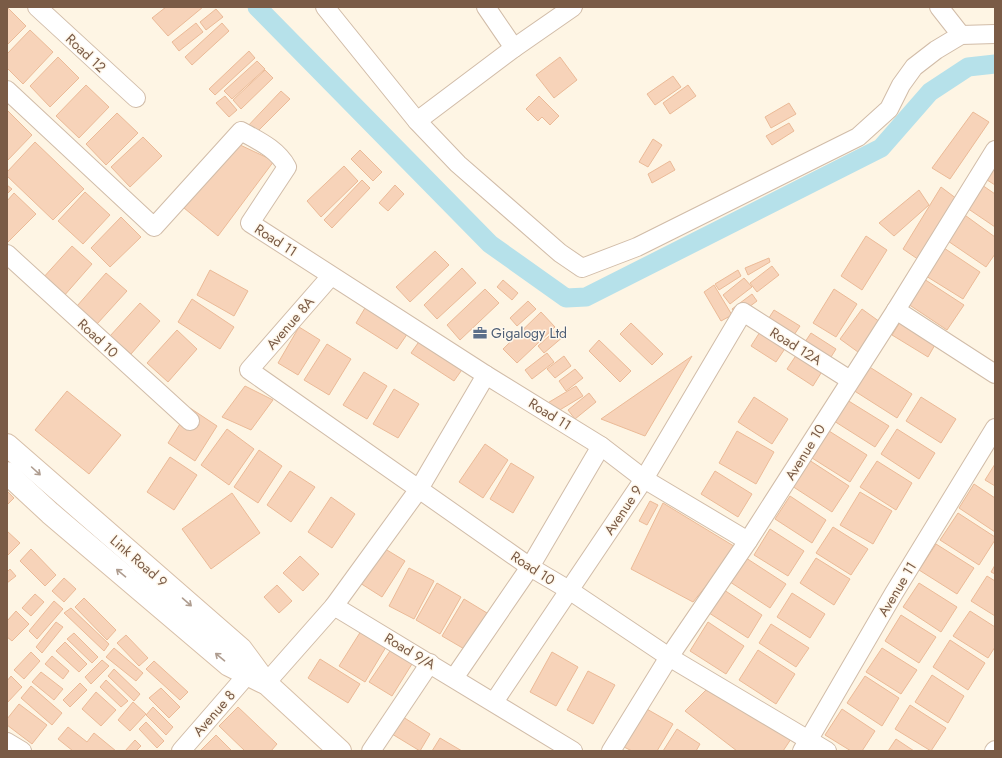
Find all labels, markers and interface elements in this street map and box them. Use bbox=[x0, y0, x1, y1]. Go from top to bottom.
street label: Road 12 bbox=[61, 29, 111, 77]
street label: Road 11 bbox=[251, 219, 301, 261]
street label: Avenue 8A bbox=[261, 292, 319, 354]
street label: Road 10 bbox=[73, 314, 123, 362]
street label: Road 12A bbox=[766, 322, 826, 370]
place label: Gigalogy Ltd bbox=[491, 323, 567, 343]
office icon: Gigalogy Ltd bbox=[472, 325, 488, 341]
street label: Road 11 bbox=[525, 393, 575, 435]
street label: Avenue 10 bbox=[780, 420, 830, 484]
one-way arrow bbox=[31, 466, 41, 475]
street label: Avenue 9 bbox=[599, 481, 647, 539]
street label: Link Road 9 bbox=[106, 530, 172, 592]
street label: Road 10 bbox=[507, 546, 559, 590]
street label: Avenue 11 bbox=[873, 558, 921, 620]
one-way arrow bbox=[115, 569, 126, 578]
one-way arrow bbox=[181, 598, 192, 607]
street label: Road 9/A bbox=[381, 628, 440, 675]
one-way arrow bbox=[215, 653, 225, 662]
street label: Avenue 8 bbox=[188, 686, 240, 740]

